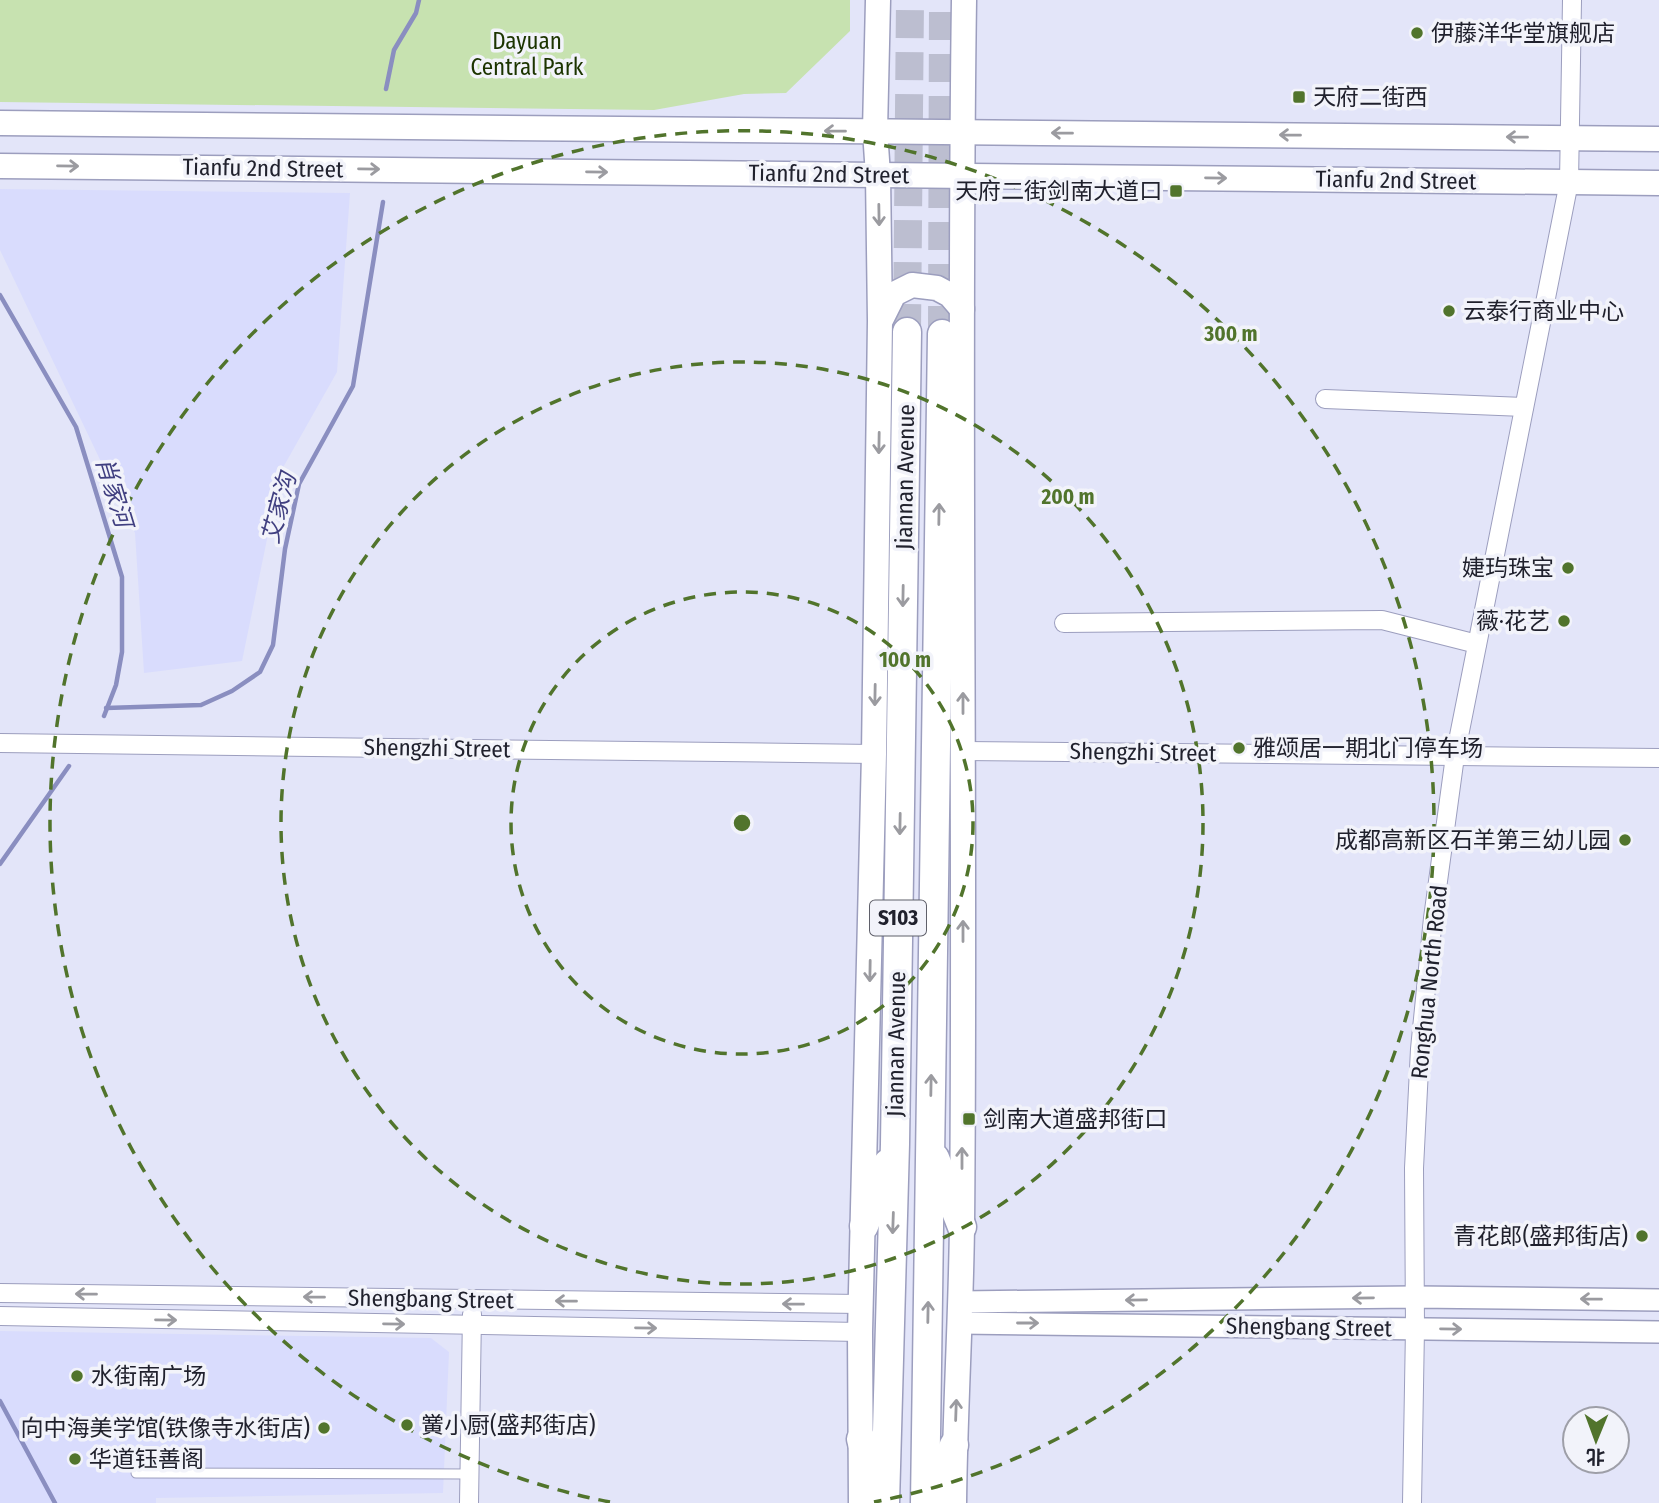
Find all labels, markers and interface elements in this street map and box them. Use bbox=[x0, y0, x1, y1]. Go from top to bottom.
place label: 伊藤洋华堂旗舰店 bbox=[1431, 19, 1615, 47]
marker: 伊藤洋华堂旗舰店 bbox=[1409, 25, 1425, 41]
park label: Dayuan Central Park bbox=[471, 27, 584, 81]
place label: 天府二街西 bbox=[1313, 83, 1428, 111]
marker: 天府二街西 bbox=[1291, 89, 1307, 105]
one-way arrow bbox=[824, 124, 847, 138]
one-way arrow bbox=[1051, 126, 1074, 140]
one-way arrow bbox=[1279, 128, 1302, 142]
one-way arrow bbox=[1506, 131, 1529, 144]
street label: Tianfu 2nd Street bbox=[182, 153, 344, 183]
one-way arrow bbox=[56, 159, 79, 173]
street label: Tianfu 2nd Street bbox=[748, 159, 910, 189]
one-way arrow bbox=[357, 163, 380, 176]
one-way arrow bbox=[585, 165, 608, 179]
street label: Tianfu 2nd Street bbox=[1315, 165, 1477, 195]
one-way arrow bbox=[1204, 171, 1227, 185]
place label: 天府二街剑南大道口 bbox=[955, 177, 1162, 205]
marker: 天府二街剑南大道口 bbox=[1168, 183, 1184, 199]
one-way arrow bbox=[872, 203, 886, 226]
place label: 云泰行商业中心 bbox=[1463, 297, 1624, 325]
marker: 云泰行商业中心 bbox=[1441, 303, 1457, 319]
text: 300 m bbox=[1203, 321, 1258, 347]
street label: Jiannan Avenue bbox=[890, 404, 920, 550]
one-way arrow bbox=[872, 431, 885, 454]
water label: 肖家河 bbox=[90, 453, 139, 534]
water label: 艾家沟 bbox=[256, 467, 303, 546]
text: 200 m bbox=[1040, 484, 1095, 510]
one-way arrow bbox=[932, 503, 946, 526]
place label: 婕玙珠宝 bbox=[1462, 554, 1554, 582]
marker: 婕玙珠宝 bbox=[1560, 560, 1576, 576]
one-way arrow bbox=[896, 584, 910, 607]
place label: 薇·花艺 bbox=[1476, 607, 1550, 635]
marker: 薇·花艺 bbox=[1556, 613, 1572, 629]
text: 100 m bbox=[879, 647, 931, 673]
one-way arrow bbox=[868, 683, 882, 706]
one-way arrow bbox=[956, 692, 970, 715]
street label: Shengzhi Street bbox=[363, 733, 511, 763]
place label: 雅颂居一期北门停车场 bbox=[1253, 734, 1483, 762]
street label: Shengzhi Street bbox=[1069, 737, 1217, 767]
marker: 雅颂居一期北门停车场 bbox=[1231, 740, 1247, 756]
centre of rings bbox=[730, 811, 754, 835]
one-way arrow bbox=[893, 812, 906, 835]
place label: 成都高新区石羊第三幼儿园 bbox=[1335, 826, 1611, 854]
marker: 成都高新区石羊第三幼儿园 bbox=[1617, 832, 1633, 848]
street label: Ronghua North Road bbox=[1405, 884, 1453, 1080]
road number: S103 bbox=[870, 900, 926, 936]
one-way arrow bbox=[956, 920, 970, 943]
one-way arrow bbox=[863, 959, 876, 982]
street label: Jiannan Avenue bbox=[881, 971, 911, 1117]
one-way arrow bbox=[924, 1074, 938, 1097]
place label: 剑南大道盛邦街口 bbox=[983, 1105, 1167, 1133]
marker: 剑南大道盛邦街口 bbox=[961, 1111, 977, 1127]
one-way arrow bbox=[955, 1147, 969, 1170]
one-way arrow bbox=[886, 1211, 900, 1234]
place label: 青花郎(盛邦街店) bbox=[1453, 1222, 1628, 1250]
marker: 青花郎(盛邦街店) bbox=[1634, 1228, 1650, 1244]
street label: Shengbang Street bbox=[348, 1284, 515, 1314]
one-way arrow bbox=[75, 1287, 98, 1301]
one-way arrow bbox=[302, 1291, 325, 1304]
one-way arrow bbox=[1352, 1291, 1375, 1304]
one-way arrow bbox=[1580, 1292, 1603, 1306]
one-way arrow bbox=[1125, 1293, 1148, 1307]
one-way arrow bbox=[554, 1294, 577, 1308]
one-way arrow bbox=[782, 1297, 805, 1311]
one-way arrow bbox=[921, 1301, 935, 1324]
street label: Shengbang Street bbox=[1226, 1312, 1393, 1342]
one-way arrow bbox=[154, 1313, 177, 1326]
one-way arrow bbox=[382, 1317, 405, 1331]
one-way arrow bbox=[1016, 1317, 1039, 1330]
one-way arrow bbox=[634, 1322, 657, 1335]
one-way arrow bbox=[1440, 1322, 1463, 1335]
place label: 水街南广场 bbox=[91, 1362, 206, 1390]
marker: 水街南广场 bbox=[69, 1368, 85, 1384]
one-way arrow bbox=[949, 1399, 962, 1422]
north arrow bbox=[1561, 1405, 1631, 1475]
place label: 黉小厨(盛邦街店) bbox=[421, 1411, 596, 1439]
place label: 向中海美学馆(铁像寺水街店) bbox=[20, 1414, 310, 1442]
marker: 黉小厨(盛邦街店) bbox=[399, 1417, 415, 1433]
marker: 向中海美学馆(铁像寺水街店) bbox=[316, 1420, 332, 1436]
place label: 华道钰善阁 bbox=[89, 1445, 204, 1473]
text: 北 bbox=[1586, 1445, 1605, 1468]
marker: 华道钰善阁 bbox=[67, 1451, 83, 1467]

